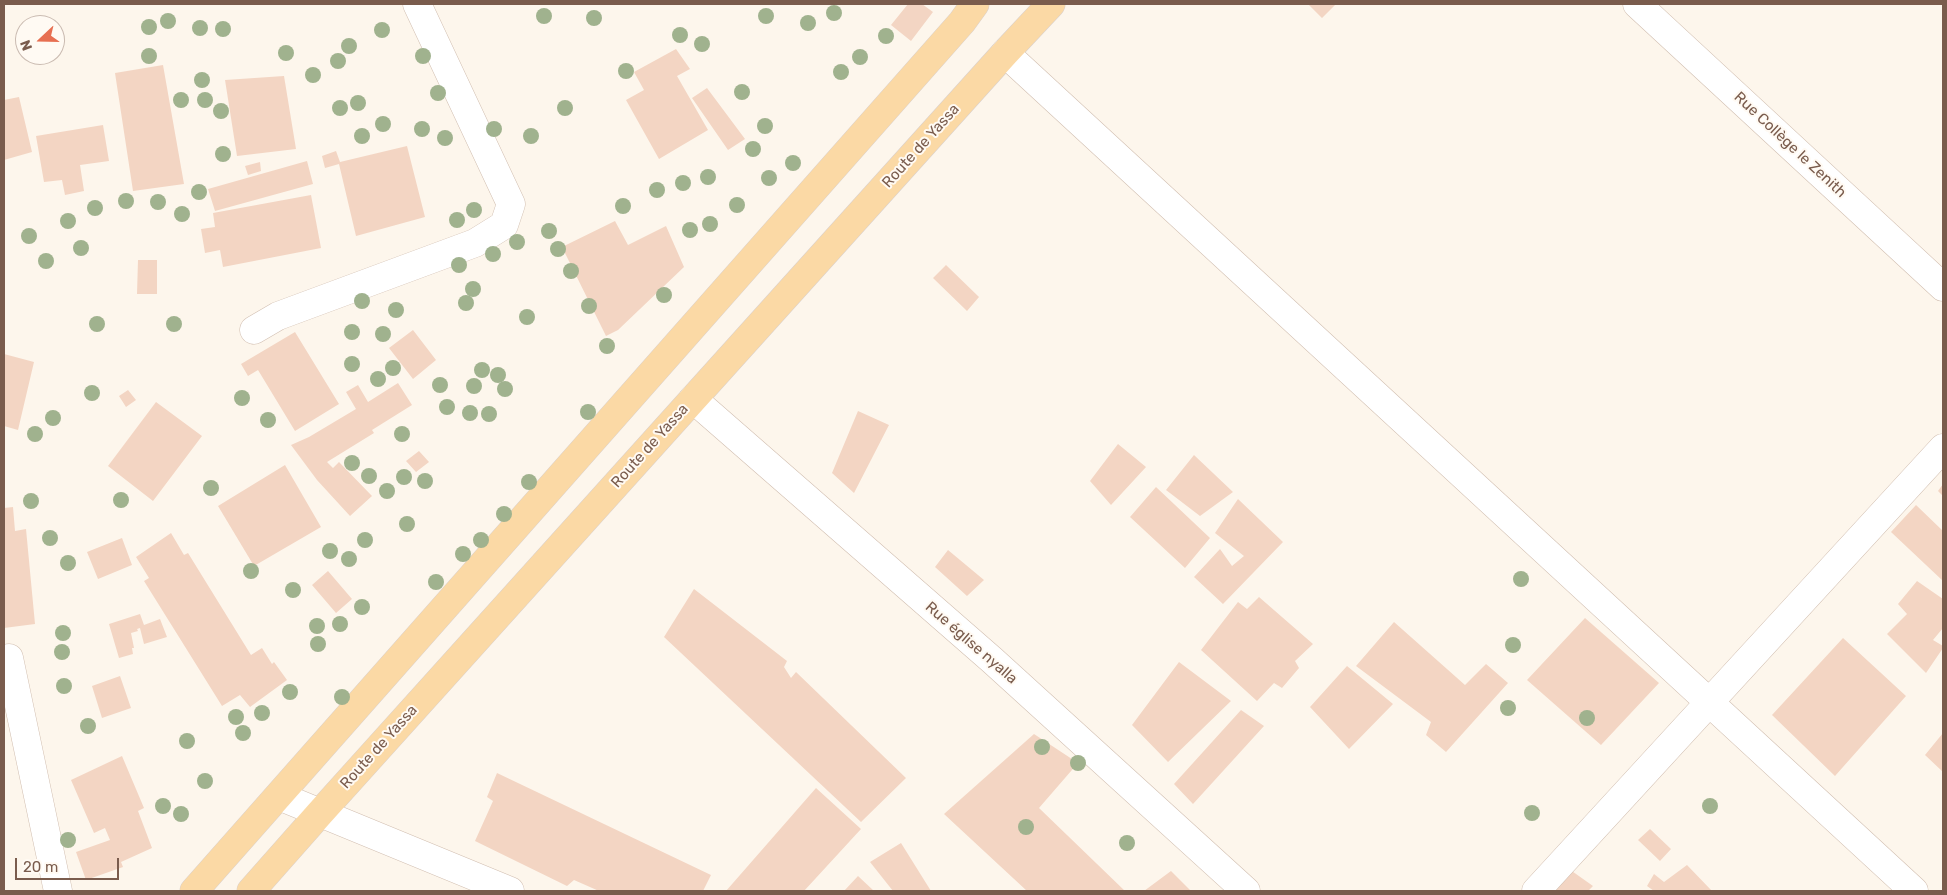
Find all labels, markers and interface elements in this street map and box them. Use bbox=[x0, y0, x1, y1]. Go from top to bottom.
north arrow bbox=[15, 15, 65, 65]
text: N bbox=[17, 37, 36, 53]
street label: Rue Collège le Zenith bbox=[1730, 88, 1850, 202]
street label: Route de Yassa bbox=[879, 100, 963, 192]
street label: Route de Yassa bbox=[608, 400, 692, 492]
street label: Rue église nyalla bbox=[921, 598, 1021, 688]
street label: Route de Yassa bbox=[337, 701, 421, 793]
scale bar bbox=[18, 848, 121, 880]
text: 20 m bbox=[23, 858, 58, 876]

